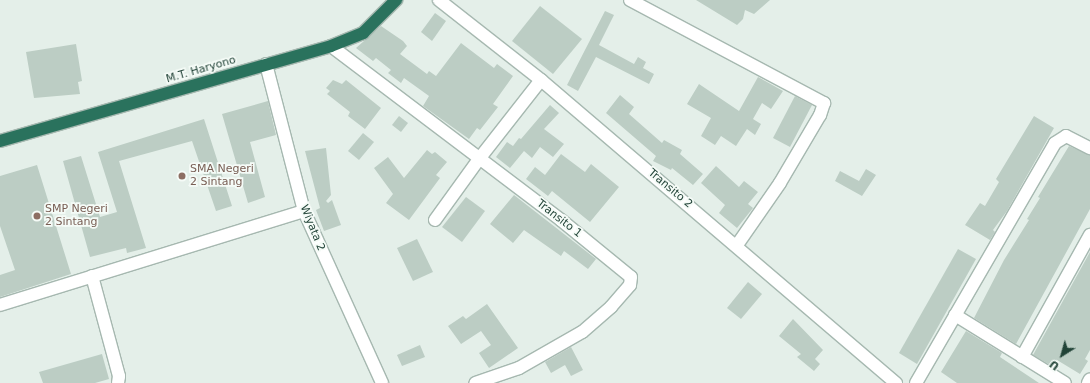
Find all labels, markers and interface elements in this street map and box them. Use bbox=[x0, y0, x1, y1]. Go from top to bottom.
street label: M.T. Haryono bbox=[165, 54, 237, 86]
place label: SMA Negeri 2 Sintang bbox=[190, 163, 254, 189]
street label: Transito 2 bbox=[645, 167, 695, 211]
marker: SMA Negeri 2 Sintang bbox=[177, 171, 187, 181]
street label: Transito 1 bbox=[534, 197, 584, 241]
place label: SMP Negeri 2 Sintang bbox=[45, 203, 108, 229]
street label: Wiyata 2 bbox=[297, 203, 327, 253]
marker: SMP Negeri 2 Sintang bbox=[32, 211, 42, 221]
north arrow bbox=[1042, 335, 1082, 375]
text: U bbox=[1047, 357, 1062, 373]

